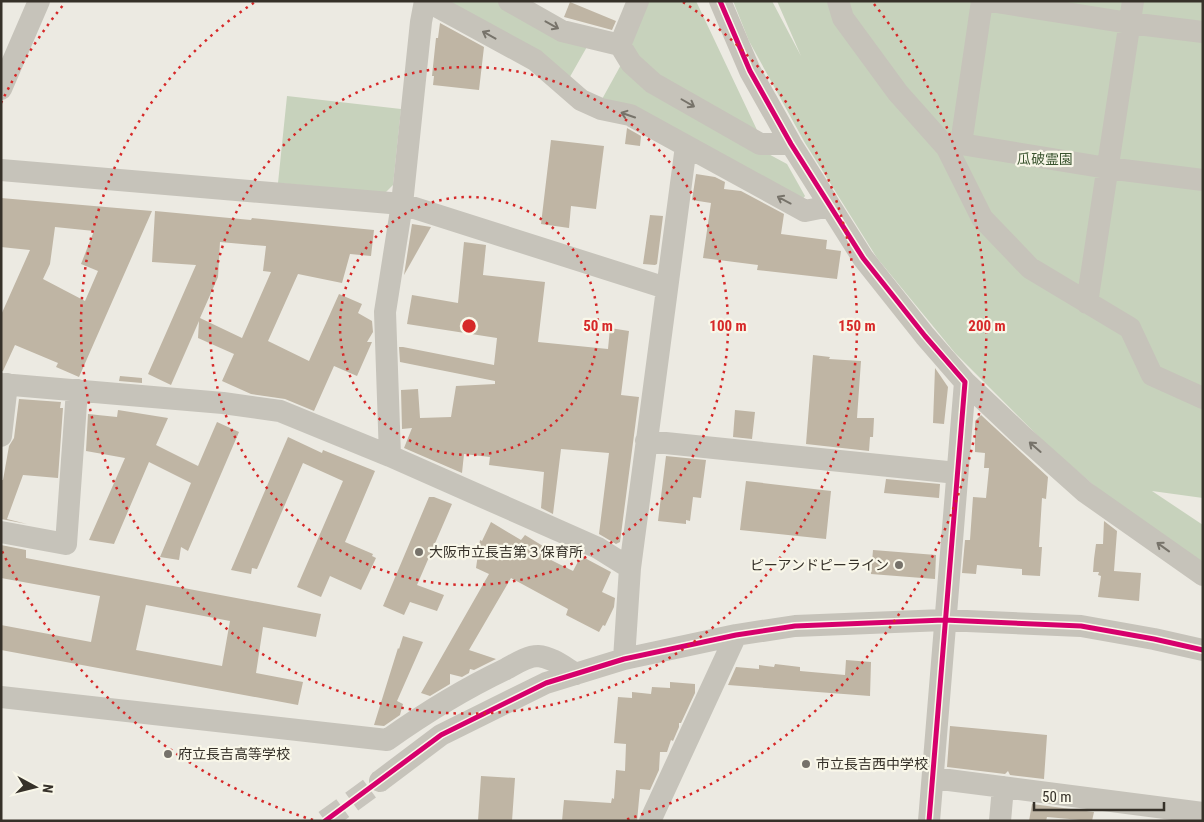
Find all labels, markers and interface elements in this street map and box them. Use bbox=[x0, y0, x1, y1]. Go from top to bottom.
one-way arrow bbox=[544, 20, 559, 30]
one-way arrow bbox=[482, 30, 497, 39]
one-way arrow bbox=[681, 98, 696, 108]
one-way arrow bbox=[620, 110, 636, 119]
park label: 瓜破霊園 bbox=[1017, 151, 1073, 167]
one-way arrow bbox=[777, 195, 792, 205]
centre of rings bbox=[460, 317, 478, 335]
text: 50 m bbox=[583, 317, 613, 335]
text: 100 m bbox=[709, 317, 747, 335]
text: 150 m bbox=[838, 317, 876, 335]
text: 200 m bbox=[968, 317, 1006, 335]
one-way arrow bbox=[1029, 442, 1042, 453]
one-way arrow bbox=[1156, 542, 1170, 552]
place label: 大阪市立長吉第３保育所 bbox=[429, 544, 583, 560]
marker: 大阪市立長吉第３保育所 bbox=[413, 546, 425, 558]
place label: ピーアンドピーライン bbox=[750, 557, 889, 573]
marker: ピーアンドピーライン bbox=[893, 559, 905, 571]
place label: 府立長吉高等学校 bbox=[178, 746, 290, 762]
marker: 府立長吉高等学校 bbox=[162, 748, 174, 760]
place label: 市立長吉西中学校 bbox=[816, 756, 928, 772]
marker: 市立長吉西中学校 bbox=[800, 758, 812, 770]
north arrow bbox=[10, 762, 60, 812]
scale bar bbox=[1034, 780, 1164, 812]
text: N bbox=[39, 783, 56, 794]
text: 50 m bbox=[1042, 788, 1072, 806]

